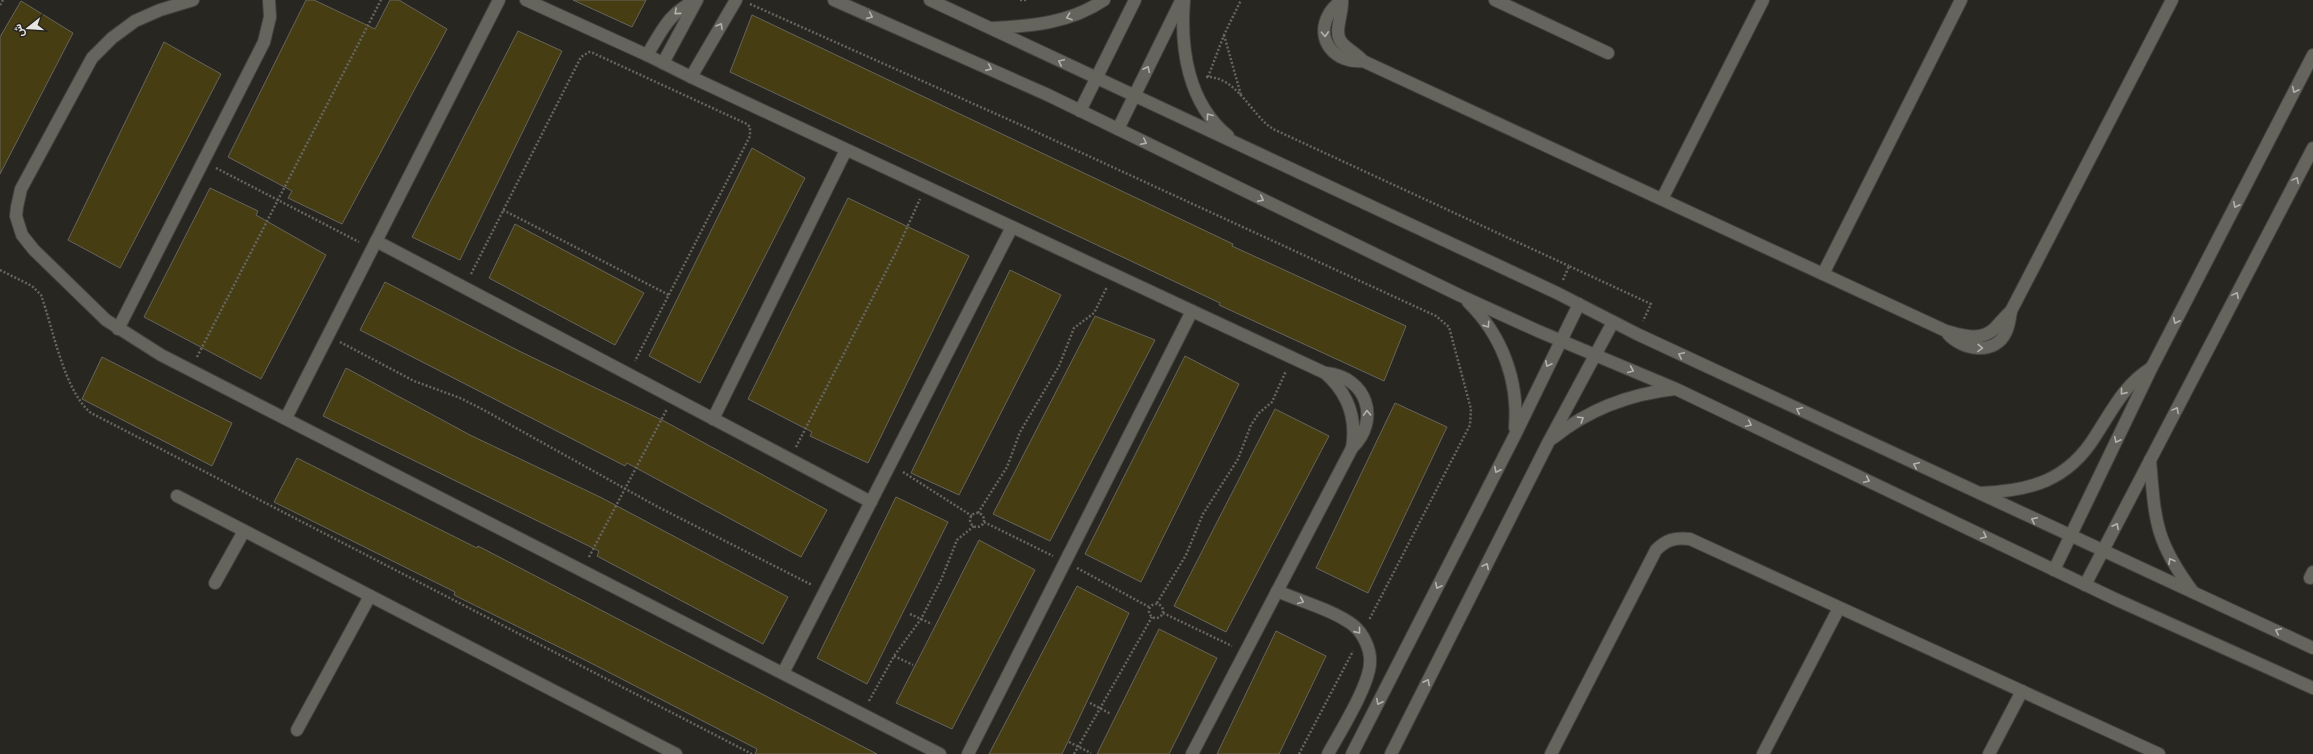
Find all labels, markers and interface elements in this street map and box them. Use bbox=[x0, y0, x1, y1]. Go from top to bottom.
one-way arrow bbox=[674, 7, 681, 14]
north arrow bbox=[8, 8, 48, 48]
one-way arrow bbox=[865, 11, 873, 19]
one-way arrow bbox=[1066, 13, 1073, 21]
text: ش bbox=[11, 23, 27, 39]
one-way arrow bbox=[716, 23, 723, 30]
one-way arrow bbox=[1321, 31, 1330, 37]
one-way arrow bbox=[1058, 59, 1065, 67]
one-way arrow bbox=[985, 64, 992, 72]
one-way arrow bbox=[1142, 66, 1150, 73]
one-way arrow bbox=[2292, 86, 2300, 93]
one-way arrow bbox=[1207, 113, 1214, 120]
one-way arrow bbox=[1140, 137, 1147, 145]
one-way arrow bbox=[2292, 177, 2299, 184]
one-way arrow bbox=[1257, 194, 1264, 202]
one-way arrow bbox=[2233, 201, 2240, 209]
one-way arrow bbox=[2231, 292, 2239, 299]
one-way arrow bbox=[2173, 317, 2181, 324]
one-way arrow bbox=[1482, 320, 1489, 327]
one-way arrow bbox=[1977, 344, 1983, 352]
one-way arrow bbox=[1677, 352, 1685, 360]
one-way arrow bbox=[1545, 360, 1553, 367]
one-way arrow bbox=[1627, 365, 1635, 373]
one-way arrow bbox=[2120, 388, 2127, 395]
one-way arrow bbox=[1795, 407, 1803, 415]
one-way arrow bbox=[2171, 407, 2179, 414]
one-way arrow bbox=[1363, 410, 1371, 416]
one-way arrow bbox=[1576, 416, 1583, 423]
one-way arrow bbox=[1745, 419, 1753, 427]
one-way arrow bbox=[2114, 436, 2121, 443]
one-way arrow bbox=[1913, 462, 1921, 470]
one-way arrow bbox=[1494, 466, 1502, 473]
one-way arrow bbox=[1862, 475, 1870, 483]
one-way arrow bbox=[2031, 516, 2038, 524]
one-way arrow bbox=[2111, 522, 2119, 530]
one-way arrow bbox=[1980, 531, 1987, 539]
one-way arrow bbox=[2169, 558, 2176, 565]
one-way arrow bbox=[1481, 563, 1489, 570]
one-way arrow bbox=[1435, 582, 1443, 589]
one-way arrow bbox=[1298, 597, 1305, 605]
one-way arrow bbox=[1354, 627, 1361, 634]
one-way arrow bbox=[2274, 628, 2282, 636]
one-way arrow bbox=[1423, 678, 1430, 686]
one-way arrow bbox=[1376, 698, 1384, 705]

